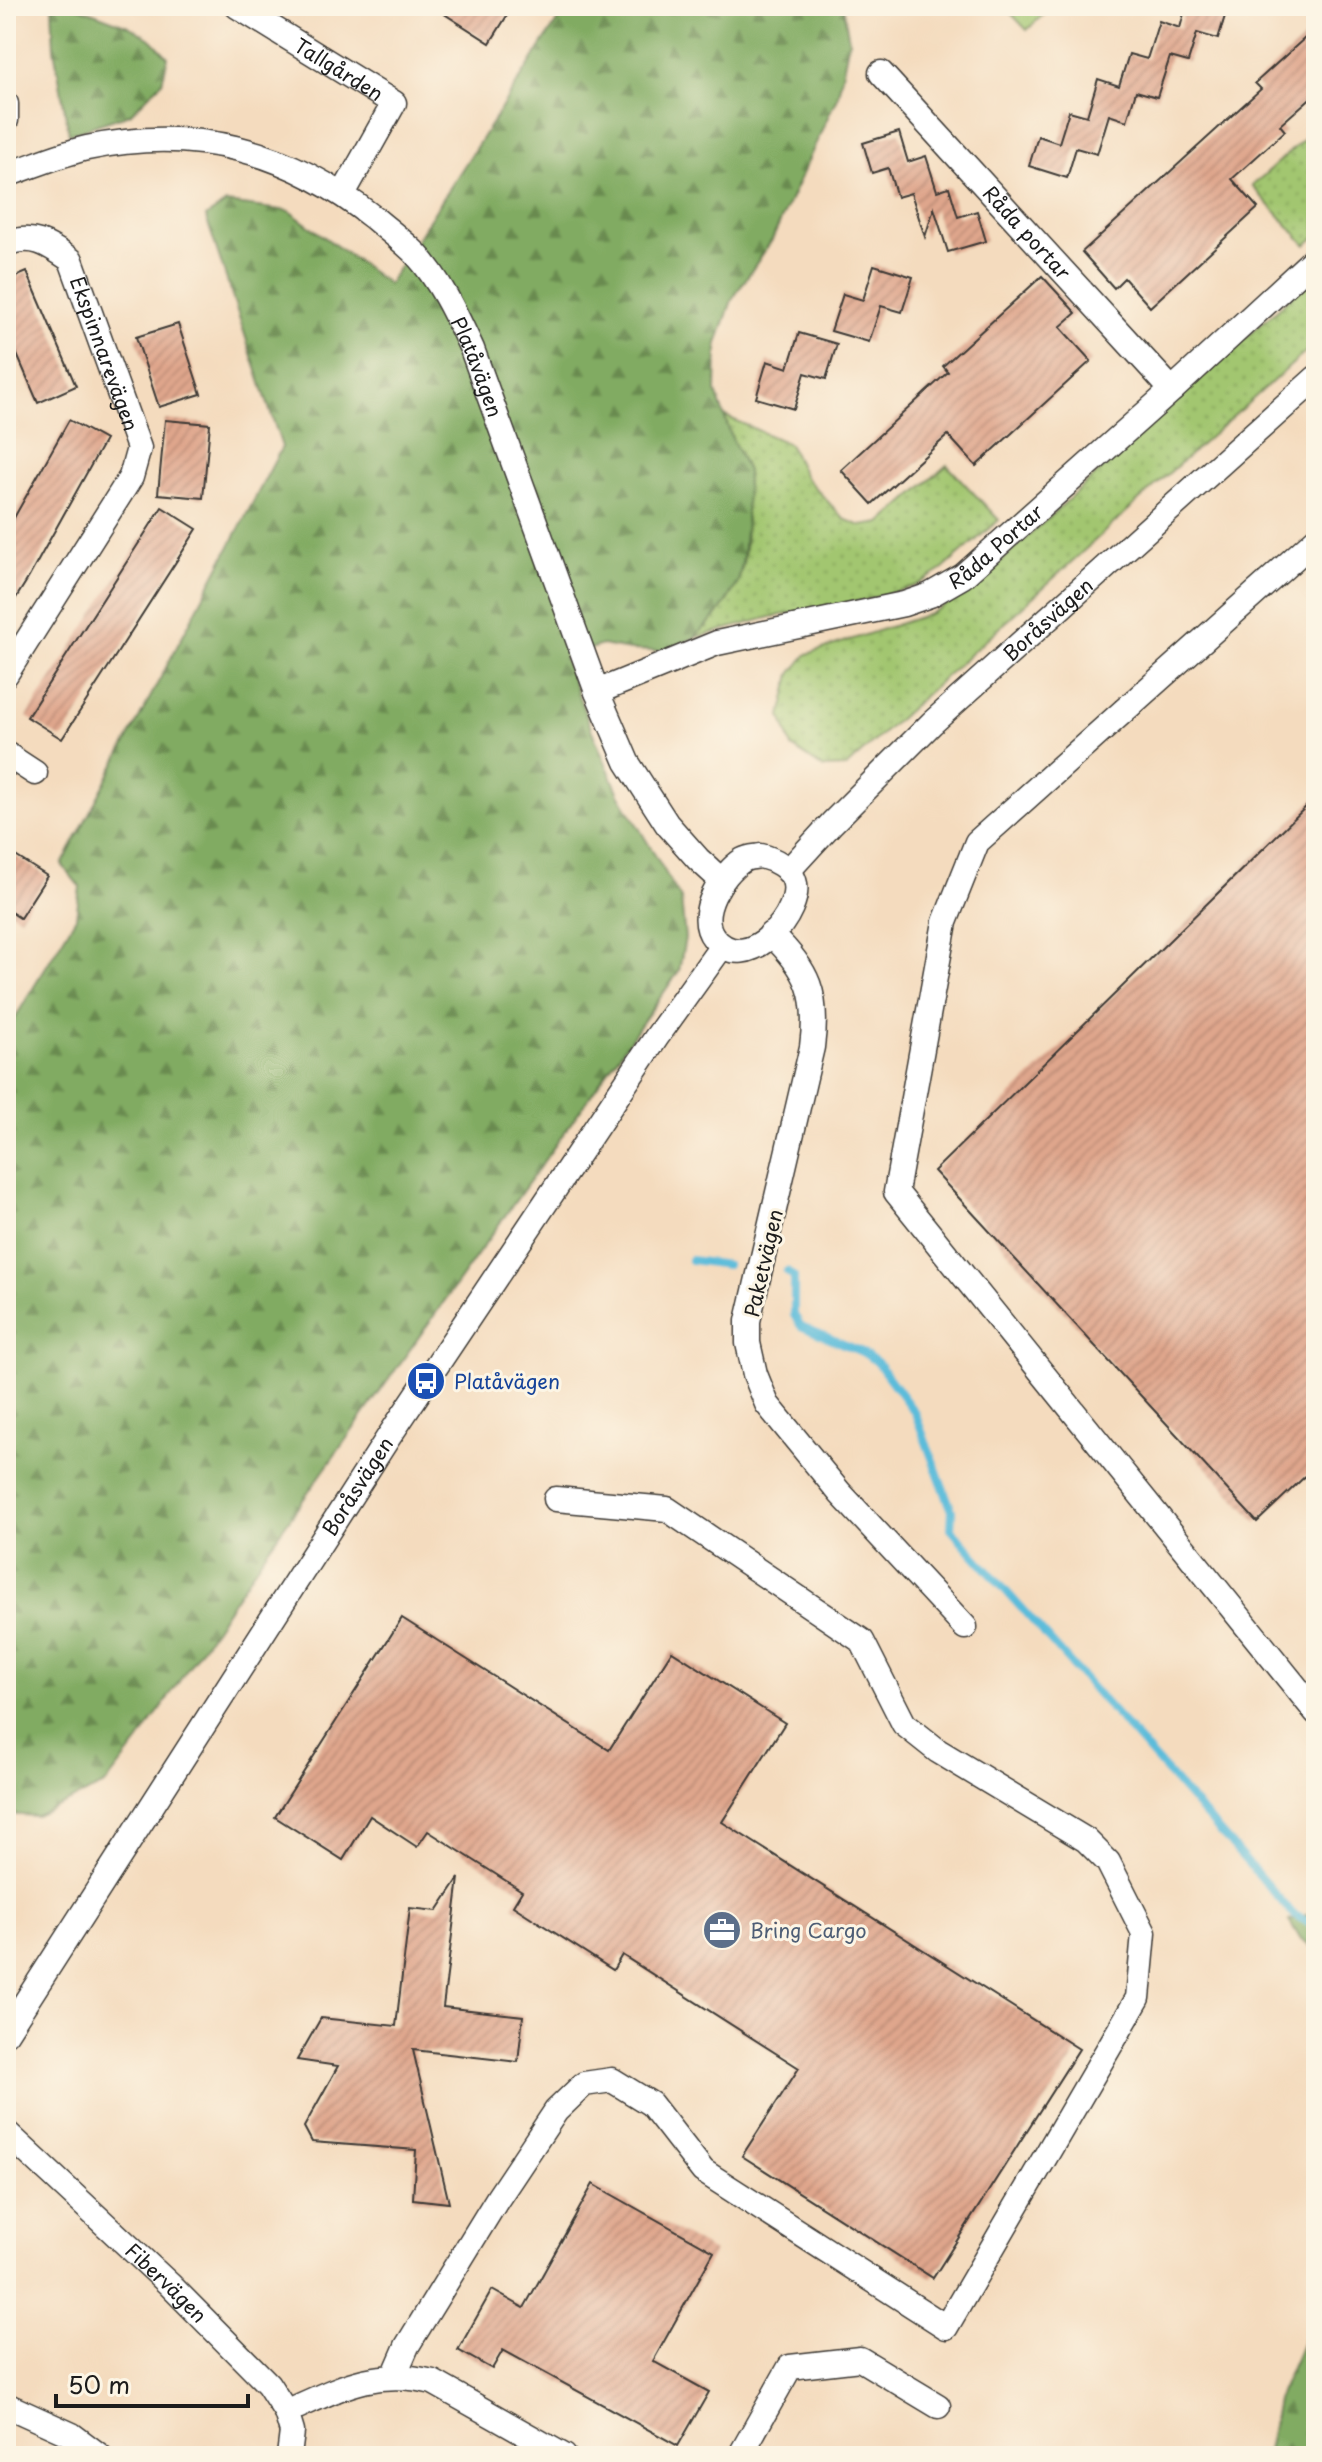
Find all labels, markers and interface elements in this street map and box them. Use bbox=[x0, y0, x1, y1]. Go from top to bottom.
street label: Tallgården bbox=[289, 30, 389, 108]
street label: Råda portar bbox=[976, 178, 1078, 286]
street label: Ekspinnarevägen bbox=[63, 272, 147, 435]
street label: Platåvägen bbox=[444, 311, 511, 421]
street label: Råda Portar bbox=[943, 497, 1049, 596]
street label: Boråsvägen bbox=[996, 570, 1099, 668]
street label: Paketvägen bbox=[736, 1206, 790, 1320]
bus stop icon: Platåvägen bbox=[405, 1360, 447, 1402]
place label: Platåvägen bbox=[454, 1366, 560, 1396]
street label: Boråsvägen bbox=[314, 1431, 400, 1541]
office icon: Bring Cargo bbox=[701, 1909, 743, 1951]
place label: Bring Cargo bbox=[750, 1915, 867, 1945]
street label: Fibervägen bbox=[119, 2236, 214, 2329]
scale bar bbox=[56, 2358, 248, 2408]
text: 50 m bbox=[68, 2366, 130, 2402]

